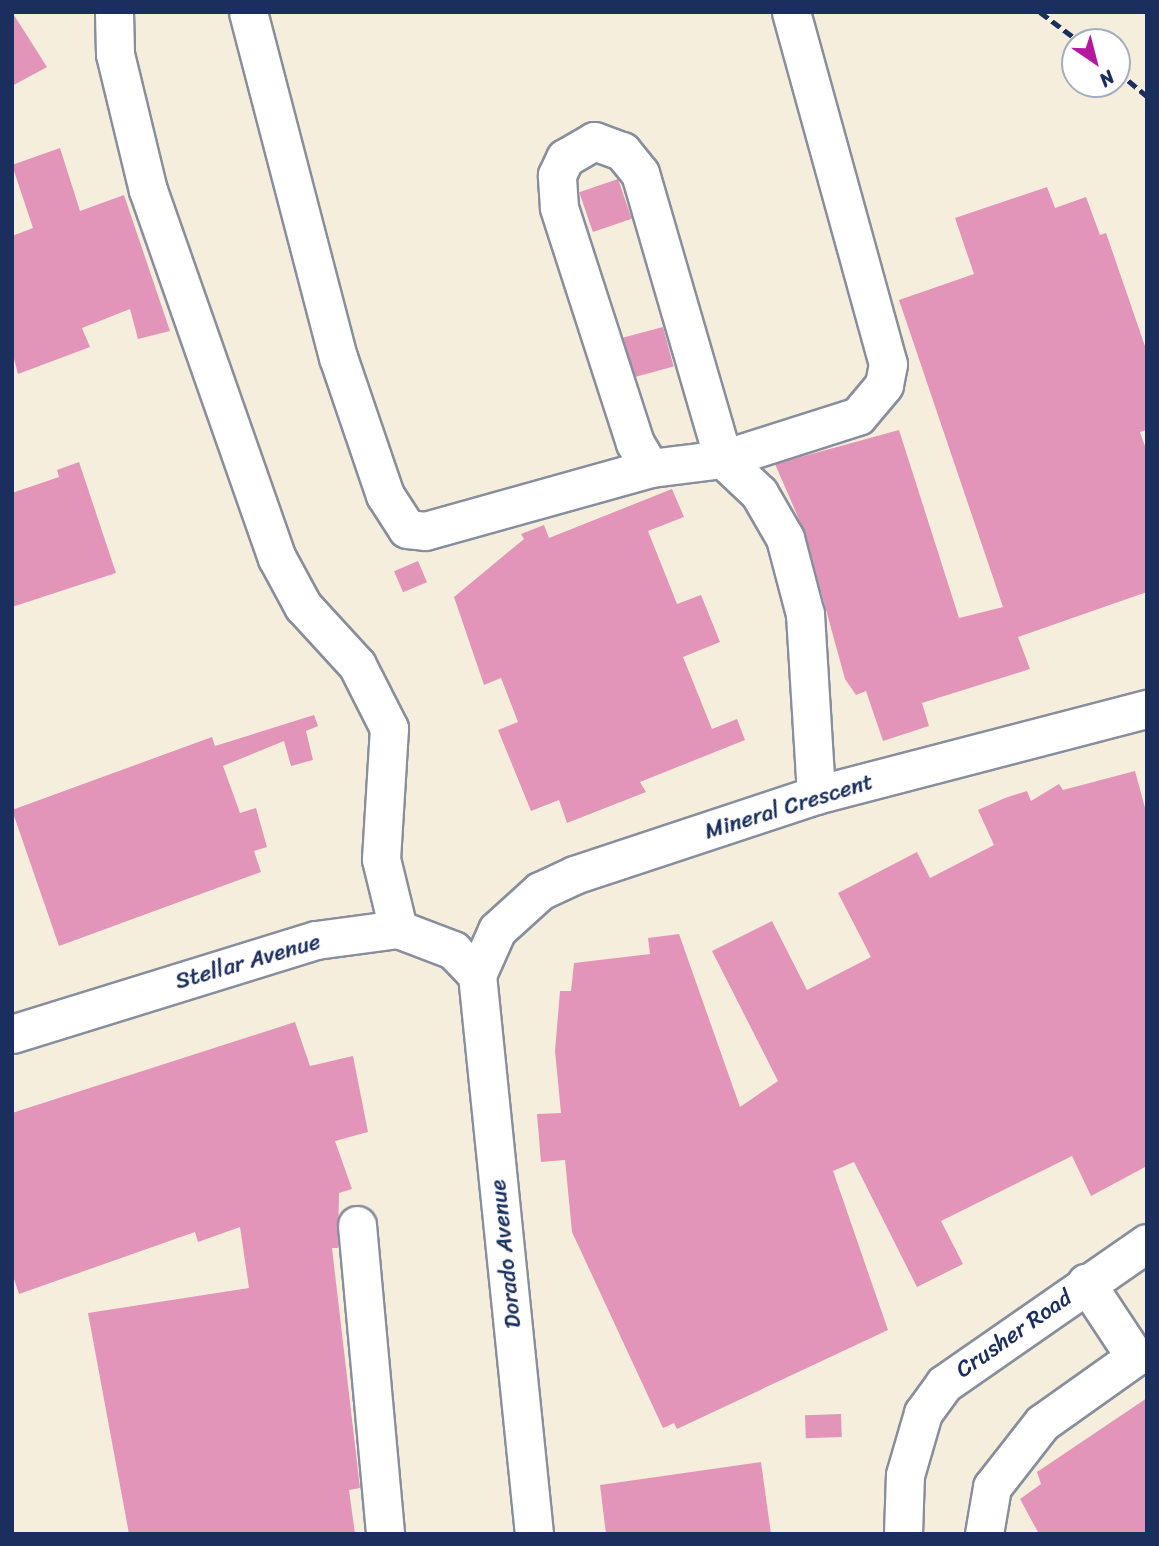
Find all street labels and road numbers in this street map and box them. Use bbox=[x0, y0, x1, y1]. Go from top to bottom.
street label: Mineral Crescent bbox=[701, 768, 877, 846]
street label: Stellar Avenue bbox=[172, 928, 324, 996]
street label: Dorado Avenue bbox=[484, 1178, 528, 1330]
street label: Crusher Road bbox=[951, 1284, 1077, 1384]

